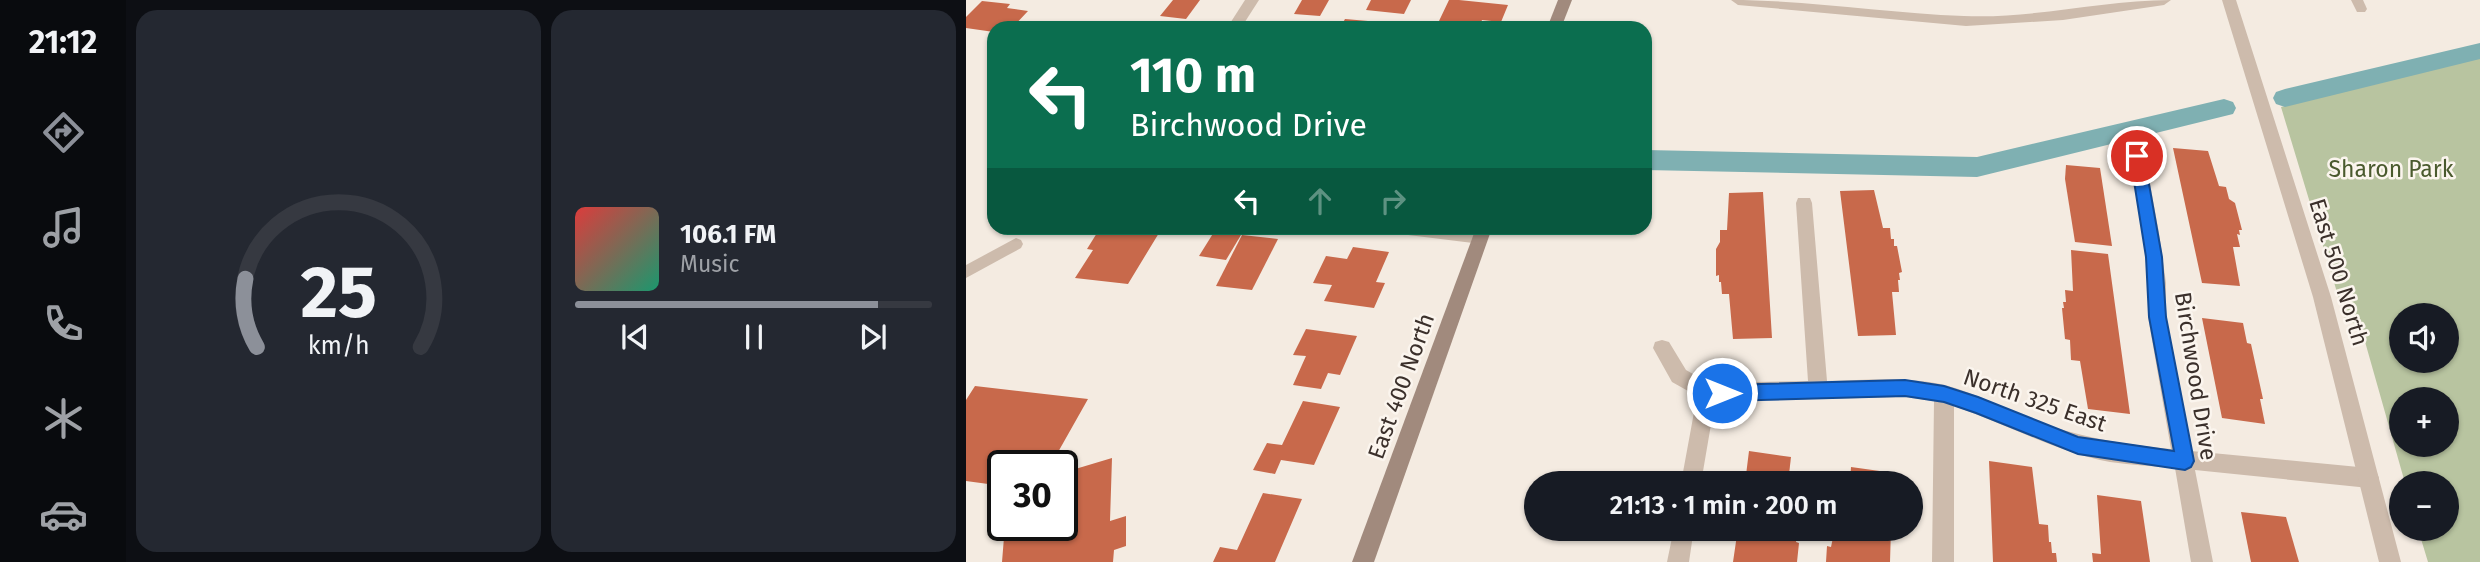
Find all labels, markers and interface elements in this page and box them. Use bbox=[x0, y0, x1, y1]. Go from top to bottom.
text: 21:12 bbox=[29, 23, 97, 61]
text: 110 m bbox=[1130, 46, 1256, 105]
icon: left bbox=[1015, 49, 1106, 140]
text: Birchwood Drive bbox=[1130, 106, 1367, 144]
icon: directions bbox=[39, 108, 88, 157]
pin bbox=[2107, 126, 2167, 186]
icon: arrive bbox=[2118, 137, 2156, 175]
park label: Sharon Park bbox=[2329, 155, 2454, 183]
icon: left bbox=[1228, 182, 1266, 220]
icon: ahead bbox=[1301, 182, 1339, 220]
icon: right bbox=[1374, 182, 1412, 220]
street label: East 500 North bbox=[2303, 195, 2375, 349]
icon: music bbox=[39, 203, 88, 252]
text: 106.1 FM bbox=[680, 219, 776, 250]
text: 25 bbox=[300, 249, 377, 336]
text: Music bbox=[680, 250, 740, 278]
street label: Birchwood Drive bbox=[2169, 290, 2223, 462]
icon: phone bbox=[39, 299, 88, 348]
map controls bbox=[2389, 303, 2459, 541]
button: sound bbox=[2389, 303, 2459, 373]
street label: East 400 North bbox=[1362, 309, 1440, 463]
icon: previous bbox=[616, 318, 654, 356]
icon: pause bbox=[735, 318, 773, 356]
icon: next bbox=[854, 318, 892, 356]
text: km/h bbox=[308, 331, 369, 361]
position arrow bbox=[1685, 356, 1759, 430]
street label: North 325 East bbox=[1960, 362, 2111, 438]
button: + bbox=[2389, 387, 2459, 457]
icon: climate bbox=[39, 394, 88, 443]
speed limit sign: 30 bbox=[987, 450, 1078, 541]
button: − bbox=[2389, 471, 2459, 541]
icon: car bbox=[39, 490, 88, 539]
text: 21:13 · 1 min · 200 m bbox=[1610, 490, 1837, 521]

